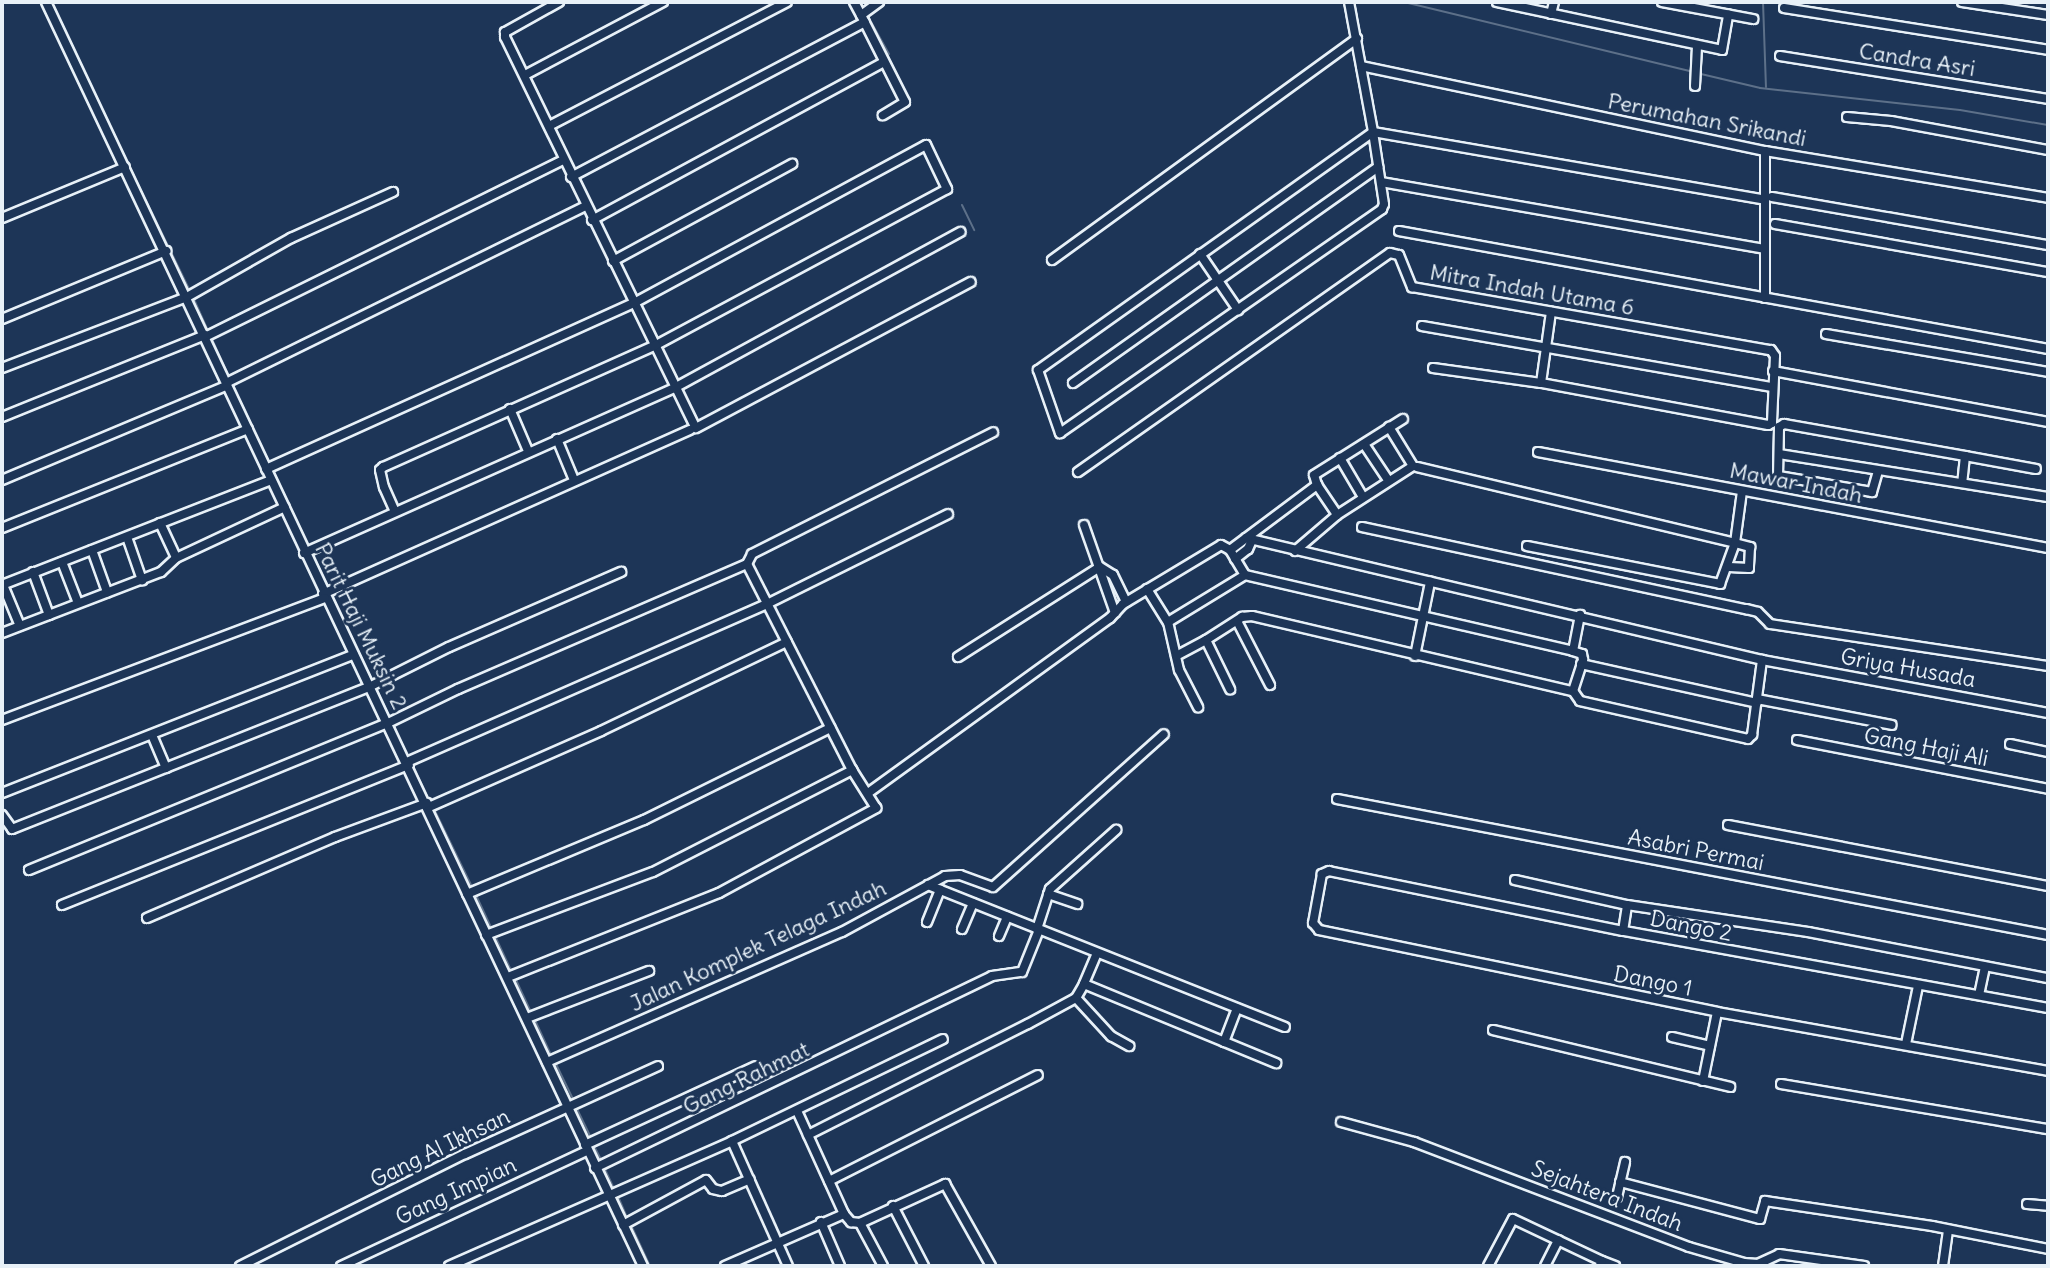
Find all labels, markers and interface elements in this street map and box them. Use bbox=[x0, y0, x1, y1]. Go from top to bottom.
street label: Candra Asri bbox=[1857, 38, 1977, 82]
street label: Perumahan Srikandi bbox=[1606, 88, 1808, 152]
street label: Mitra Indah Utama 6 bbox=[1428, 259, 1636, 321]
street label: Mawar Indah bbox=[1727, 457, 1865, 509]
street label: Parit Haji Muksin 2 bbox=[309, 538, 413, 714]
street label: Griya Husada bbox=[1838, 643, 1978, 693]
street label: Gang Haji Ali bbox=[1862, 722, 1990, 772]
street label: Asabri Permai bbox=[1626, 824, 1766, 876]
street label: Jalan Komplek Telaga Indah bbox=[626, 875, 890, 1017]
street label: Dango 2 bbox=[1648, 905, 1734, 947]
street label: Dango 1 bbox=[1611, 960, 1695, 1002]
street label: Gang Rahmat bbox=[679, 1036, 813, 1120]
street label: Gang Al Ikhsan bbox=[366, 1103, 514, 1193]
street label: Gang Impian bbox=[391, 1152, 521, 1230]
street label: Sejahtera Indah bbox=[1528, 1155, 1686, 1237]

